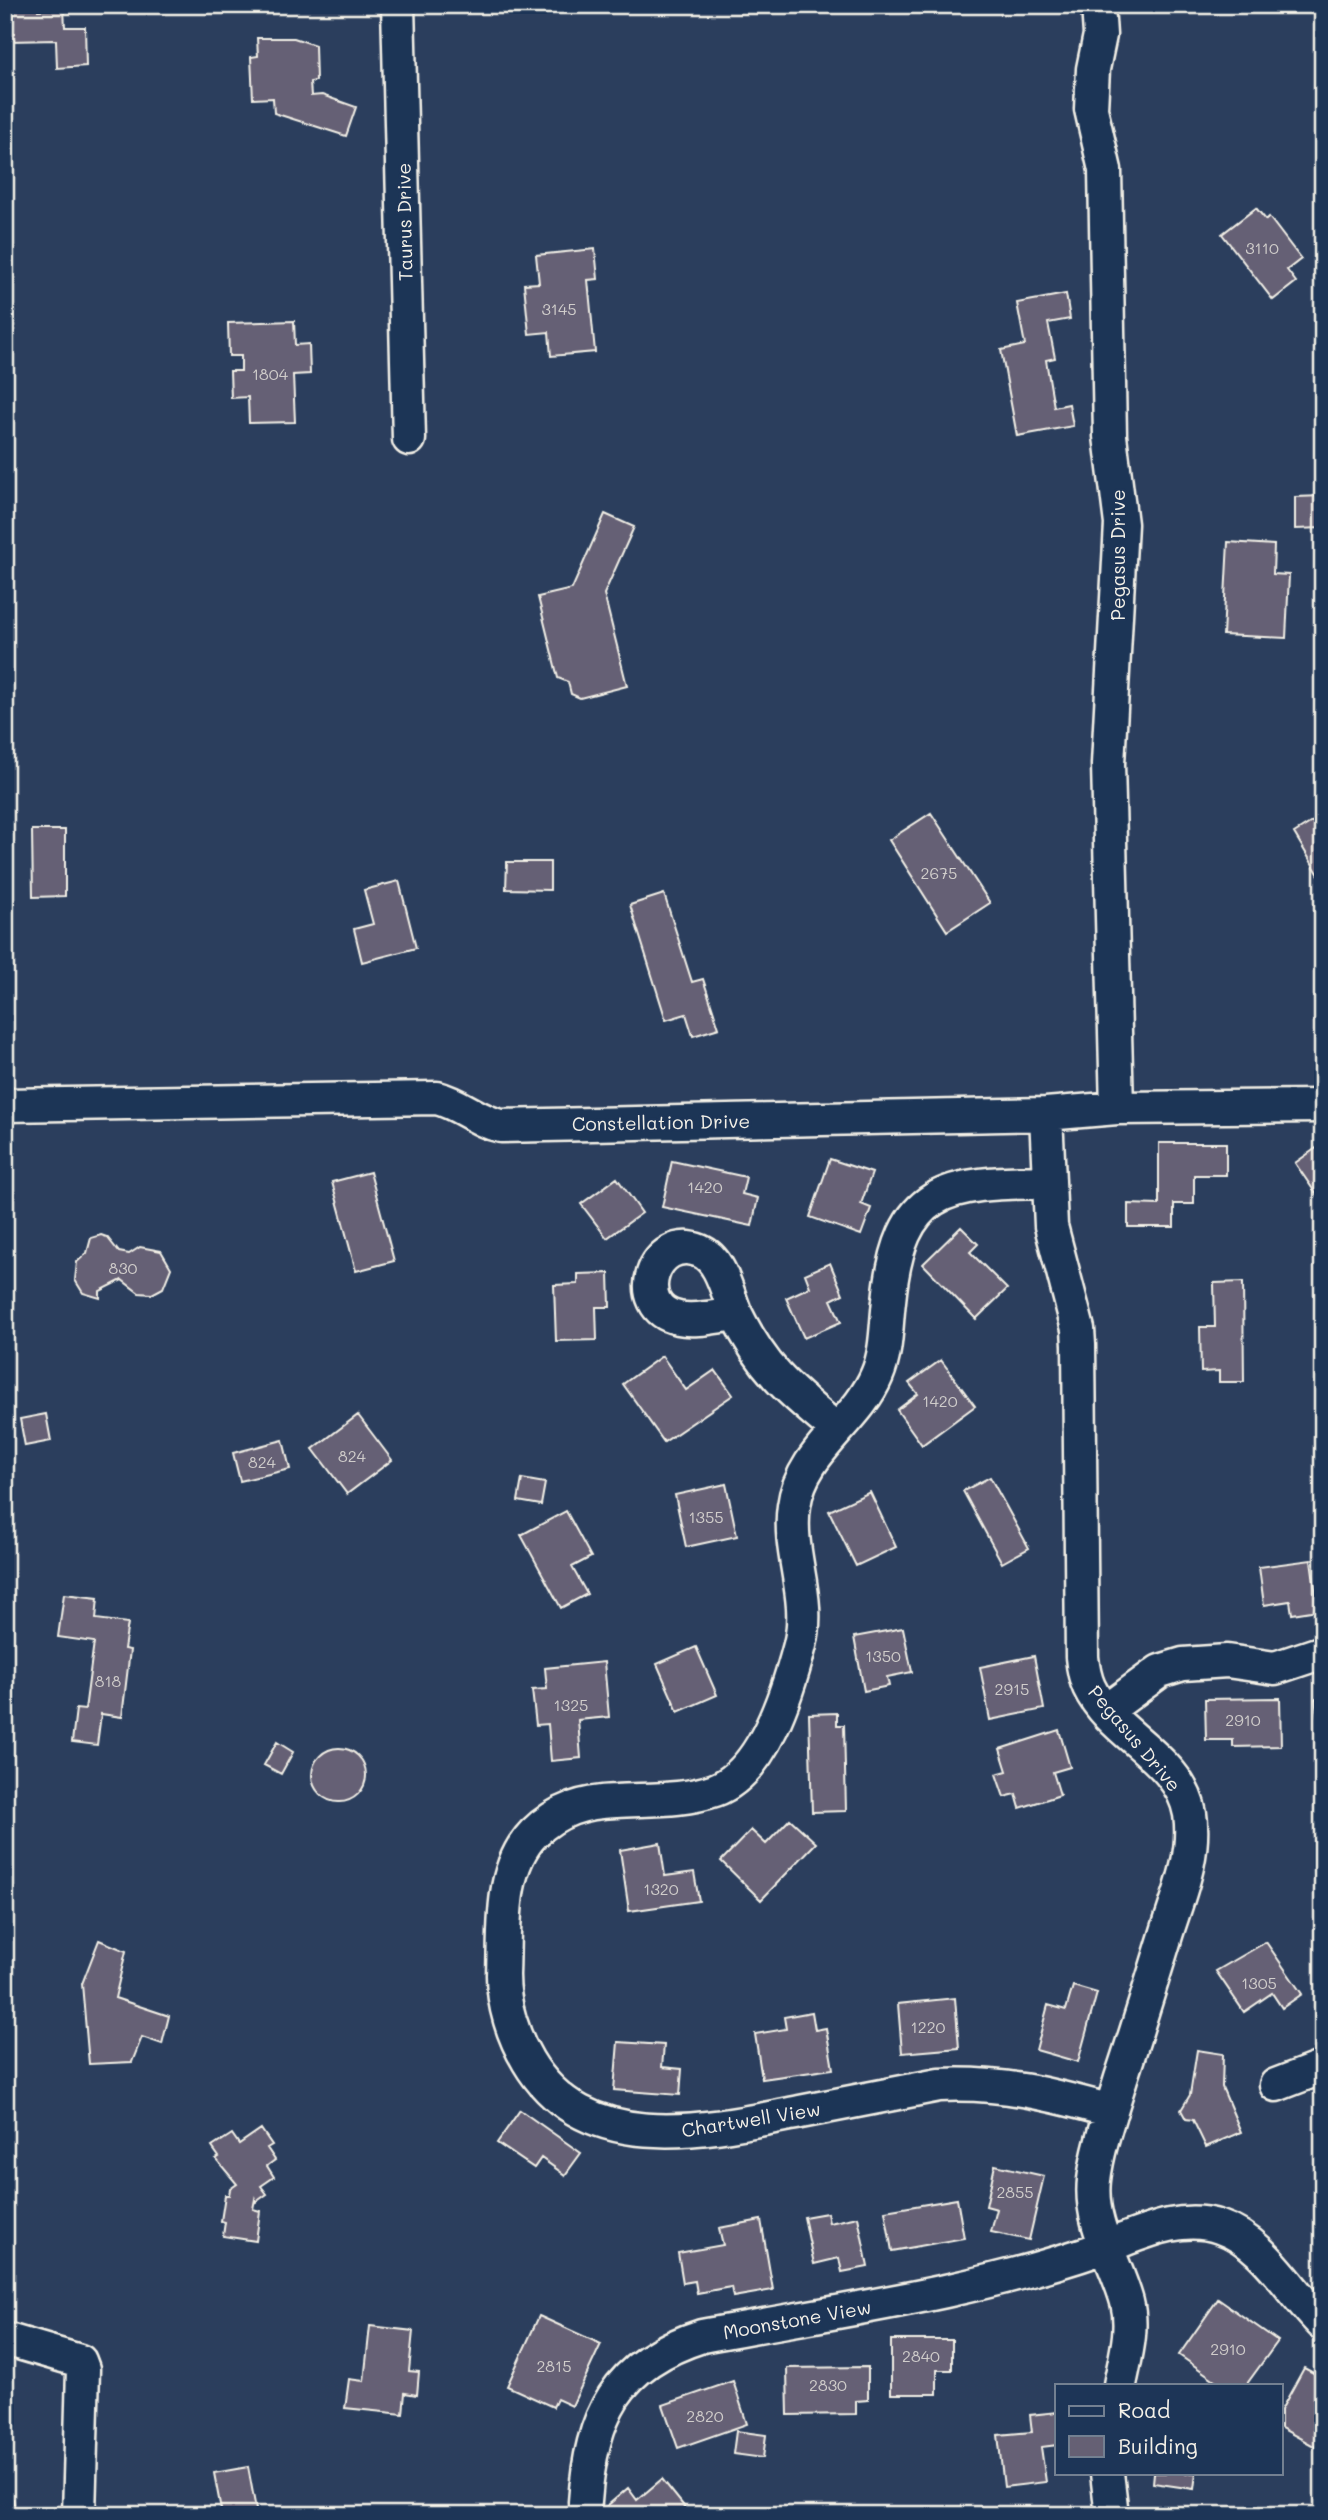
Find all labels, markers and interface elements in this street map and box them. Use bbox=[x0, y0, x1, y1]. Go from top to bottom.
street label: Taurus Drive bbox=[390, 163, 418, 281]
house number: 3110 bbox=[1245, 237, 1279, 258]
house number: 3145 bbox=[541, 298, 577, 319]
house number: 1804 bbox=[252, 363, 289, 384]
street label: Pegasus Drive bbox=[1105, 489, 1130, 621]
house number: 2675 bbox=[921, 862, 957, 883]
street label: Constellation Drive bbox=[572, 1108, 750, 1136]
house number: 1420 bbox=[687, 1176, 723, 1197]
house number: 830 bbox=[109, 1257, 138, 1278]
house number: 1420 bbox=[922, 1390, 958, 1411]
house number: 824 bbox=[338, 1445, 367, 1466]
house number: 824 bbox=[248, 1451, 277, 1472]
house number: 1355 bbox=[688, 1506, 724, 1527]
house number: 1350 bbox=[865, 1645, 901, 1666]
house number: 818 bbox=[95, 1670, 122, 1691]
house number: 2915 bbox=[995, 1678, 1029, 1699]
street label: Pegasus Drive bbox=[1083, 1680, 1187, 1796]
house number: 1325 bbox=[554, 1694, 588, 1715]
house number: 2910 bbox=[1225, 1709, 1261, 1730]
house number: 1320 bbox=[643, 1878, 679, 1899]
house number: 1305 bbox=[1241, 1972, 1277, 1993]
house number: 1220 bbox=[911, 2016, 946, 2037]
street label: Chartwell View bbox=[680, 2096, 822, 2142]
house number: 2855 bbox=[996, 2181, 1034, 2202]
street label: Moonstone View bbox=[721, 2294, 873, 2344]
house number: 2910 bbox=[1210, 2338, 1246, 2359]
house number: 2840 bbox=[902, 2345, 940, 2366]
house number: 2815 bbox=[536, 2355, 572, 2376]
house number: 2830 bbox=[809, 2374, 847, 2395]
legend bbox=[1055, 2384, 1282, 2474]
text: Road bbox=[1118, 2396, 1170, 2423]
house number: 2820 bbox=[686, 2405, 724, 2426]
text: Building bbox=[1118, 2432, 1198, 2459]

